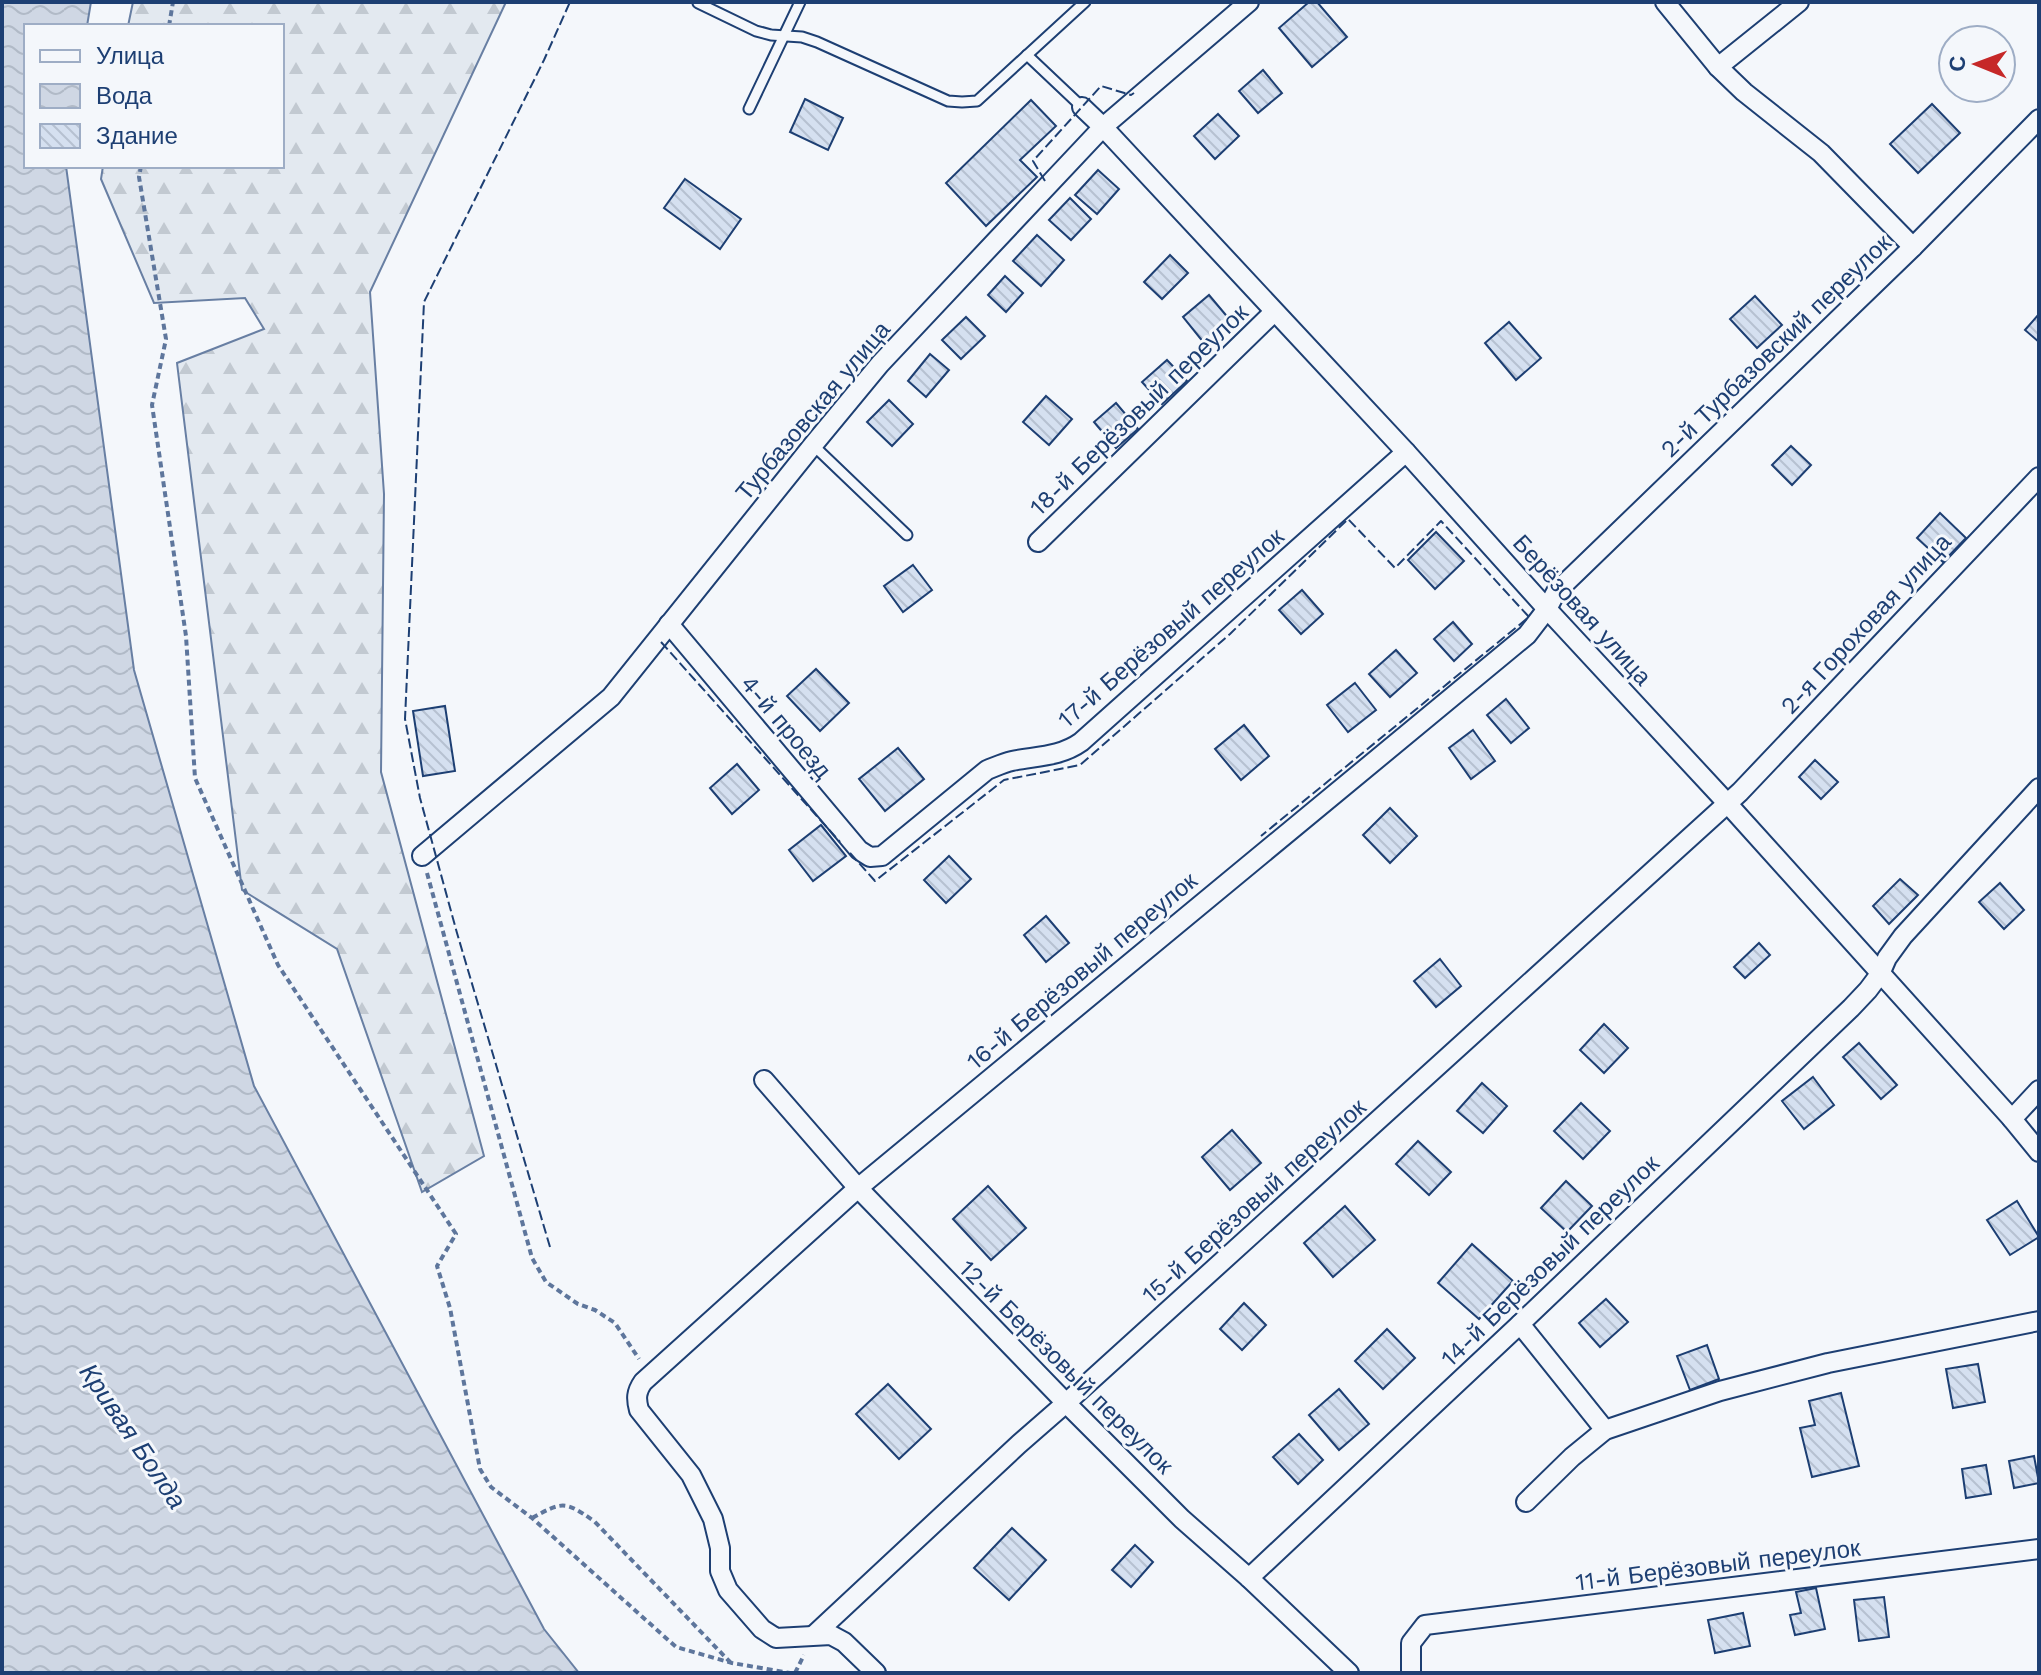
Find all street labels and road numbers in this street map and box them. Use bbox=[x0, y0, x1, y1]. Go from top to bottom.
street label: 2-й Турбазовский переулок bbox=[1655, 228, 1897, 463]
street label: 18-й Берёзовый переулок bbox=[1024, 298, 1254, 521]
street label: Турбазовская улица bbox=[730, 315, 896, 506]
street label: 17-й Берёзовый переулок bbox=[1053, 522, 1290, 733]
street label: 2-я Гороховая улица bbox=[1775, 528, 1957, 720]
street label: Берёзовая улица bbox=[1507, 529, 1657, 692]
street label: 4-й проезд bbox=[735, 670, 837, 784]
street label: 16-й Берёзовый переулок bbox=[961, 866, 1203, 1075]
street label: 15-й Берёзовый переулок bbox=[1137, 1093, 1372, 1309]
street label: 14-й Берёзовый переулок bbox=[1435, 1149, 1665, 1372]
street label: 12-й Берёзовый переулок bbox=[953, 1254, 1179, 1480]
street label: 11-й Берёзовый переулок bbox=[1574, 1534, 1862, 1596]

